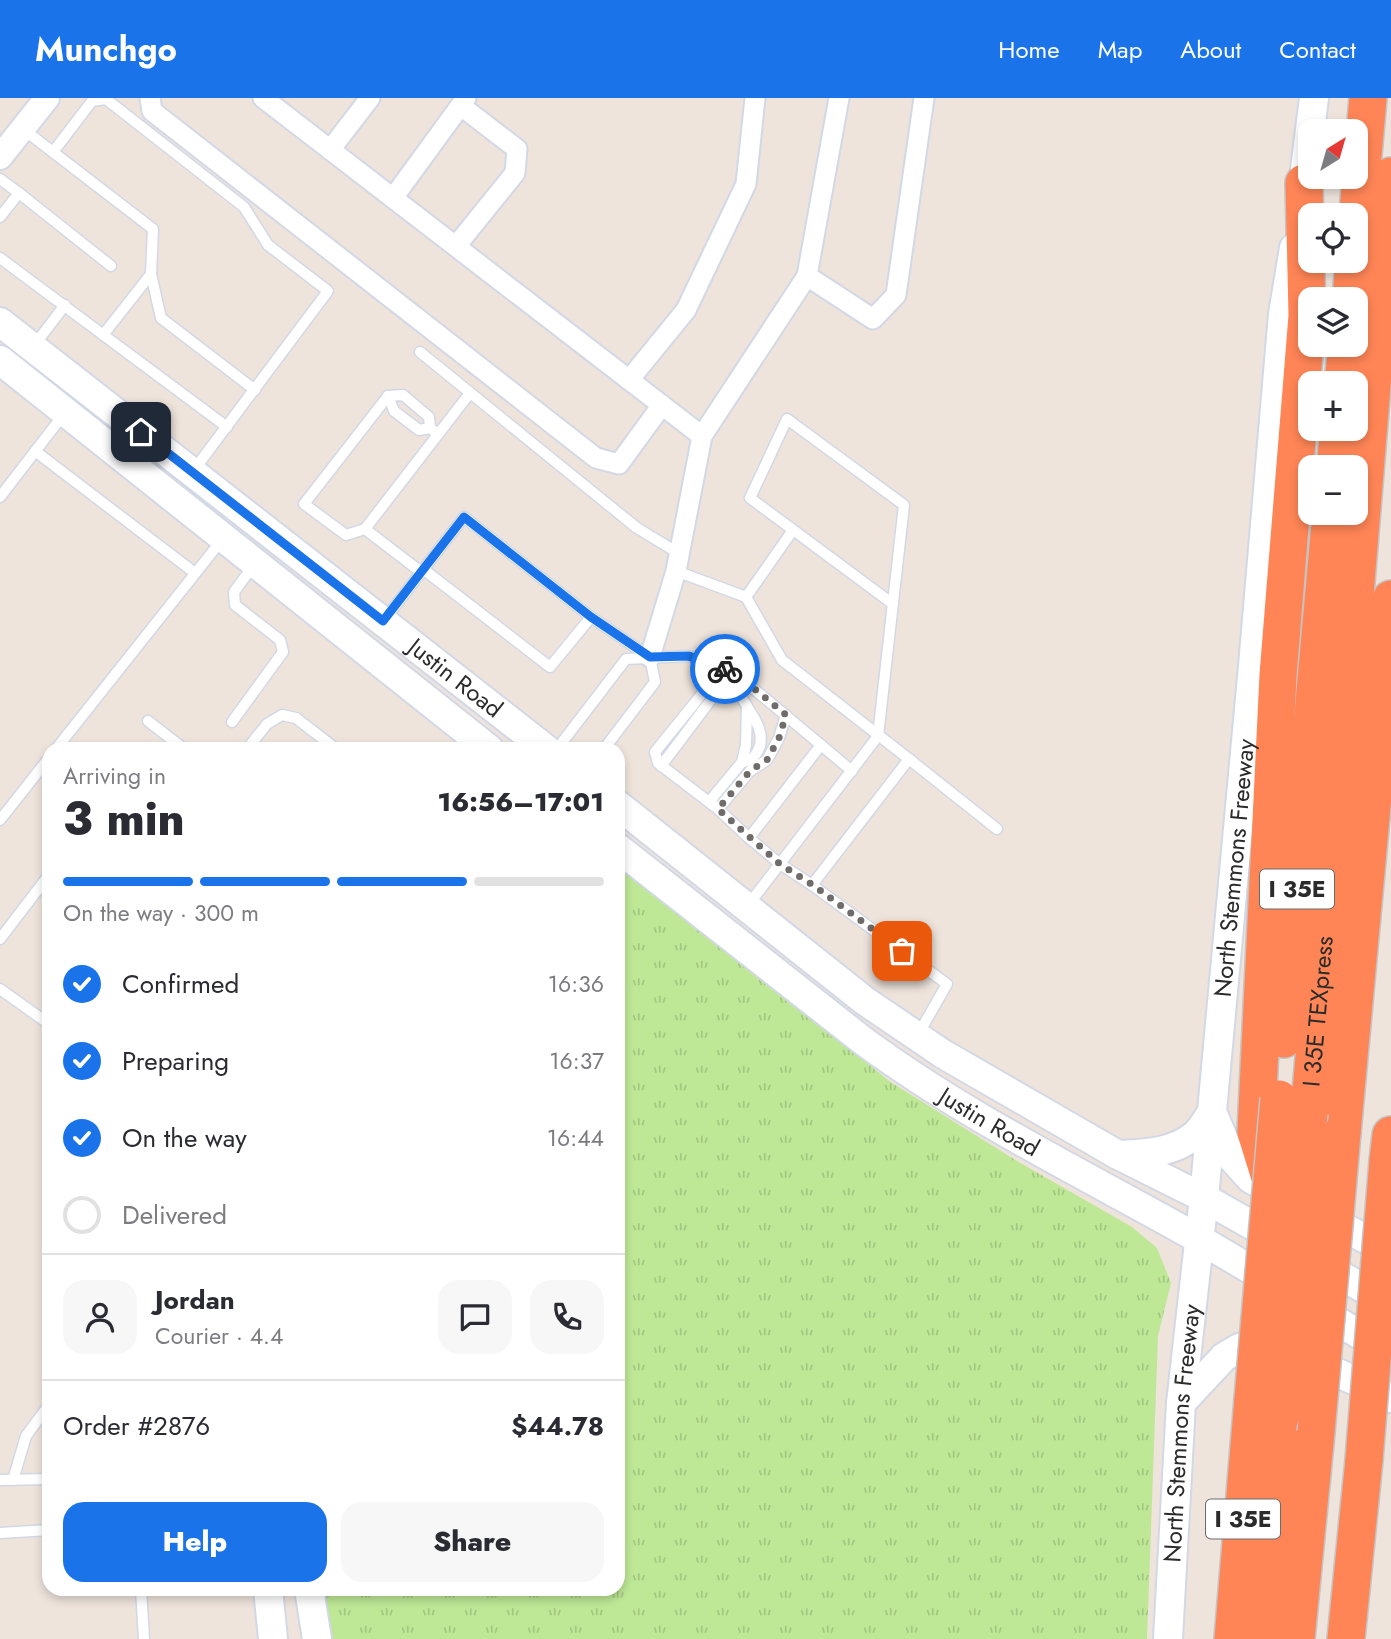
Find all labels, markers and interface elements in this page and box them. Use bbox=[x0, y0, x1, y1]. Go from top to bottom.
text: Munchgo bbox=[35, 26, 177, 73]
text: Home bbox=[998, 32, 1060, 67]
text: Map bbox=[1098, 32, 1142, 67]
text: About bbox=[1180, 32, 1241, 67]
text: Contact bbox=[1279, 32, 1356, 67]
north arrow bbox=[1298, 119, 1368, 189]
map controls bbox=[1298, 119, 1368, 525]
button: locate bbox=[1298, 203, 1368, 273]
button: layers bbox=[1298, 287, 1368, 357]
button: + bbox=[1298, 371, 1368, 441]
pin bbox=[111, 402, 171, 462]
icon: home bbox=[122, 413, 160, 451]
button: − bbox=[1298, 455, 1368, 525]
street label: Justin Road bbox=[398, 628, 510, 726]
courier bbox=[690, 634, 760, 704]
icon: bike bbox=[706, 650, 744, 688]
street label: North Stemmons Freeway bbox=[1205, 737, 1263, 999]
text: Arriving in bbox=[63, 759, 166, 793]
text: 16:56–17:01 bbox=[437, 783, 604, 821]
text: 3 min bbox=[63, 786, 185, 852]
road number: I 35E bbox=[1260, 870, 1334, 908]
text: On the way · 300 m bbox=[63, 896, 259, 930]
pin bbox=[872, 921, 932, 981]
icon: bag bbox=[883, 932, 921, 970]
street label: I 35E TEXpress bbox=[1293, 935, 1342, 1088]
icon: check bbox=[63, 965, 101, 1003]
text: Confirmed bbox=[122, 965, 239, 1003]
text: 16:36 bbox=[548, 967, 604, 1001]
icon: check bbox=[63, 1042, 101, 1080]
text: Preparing bbox=[122, 1042, 229, 1080]
text: 16:37 bbox=[549, 1044, 604, 1078]
street label: Justin Road bbox=[930, 1077, 1046, 1165]
icon: check bbox=[63, 1119, 101, 1157]
text: On the way bbox=[122, 1119, 247, 1157]
text: 16:44 bbox=[547, 1121, 604, 1155]
text: Delivered bbox=[122, 1196, 227, 1234]
button: person bbox=[63, 1280, 137, 1354]
button: chat bbox=[438, 1280, 512, 1354]
button: phone bbox=[530, 1280, 604, 1354]
text: Jordan bbox=[155, 1281, 235, 1319]
street label: North Stemmons Freeway bbox=[1154, 1302, 1209, 1564]
text: Courier · 4.4 bbox=[155, 1319, 283, 1353]
text: Order #2876 bbox=[63, 1407, 210, 1445]
text: $44.78 bbox=[511, 1407, 604, 1445]
road number: I 35E bbox=[1206, 1500, 1280, 1538]
button: Help bbox=[63, 1502, 327, 1582]
button: Share bbox=[341, 1502, 604, 1582]

